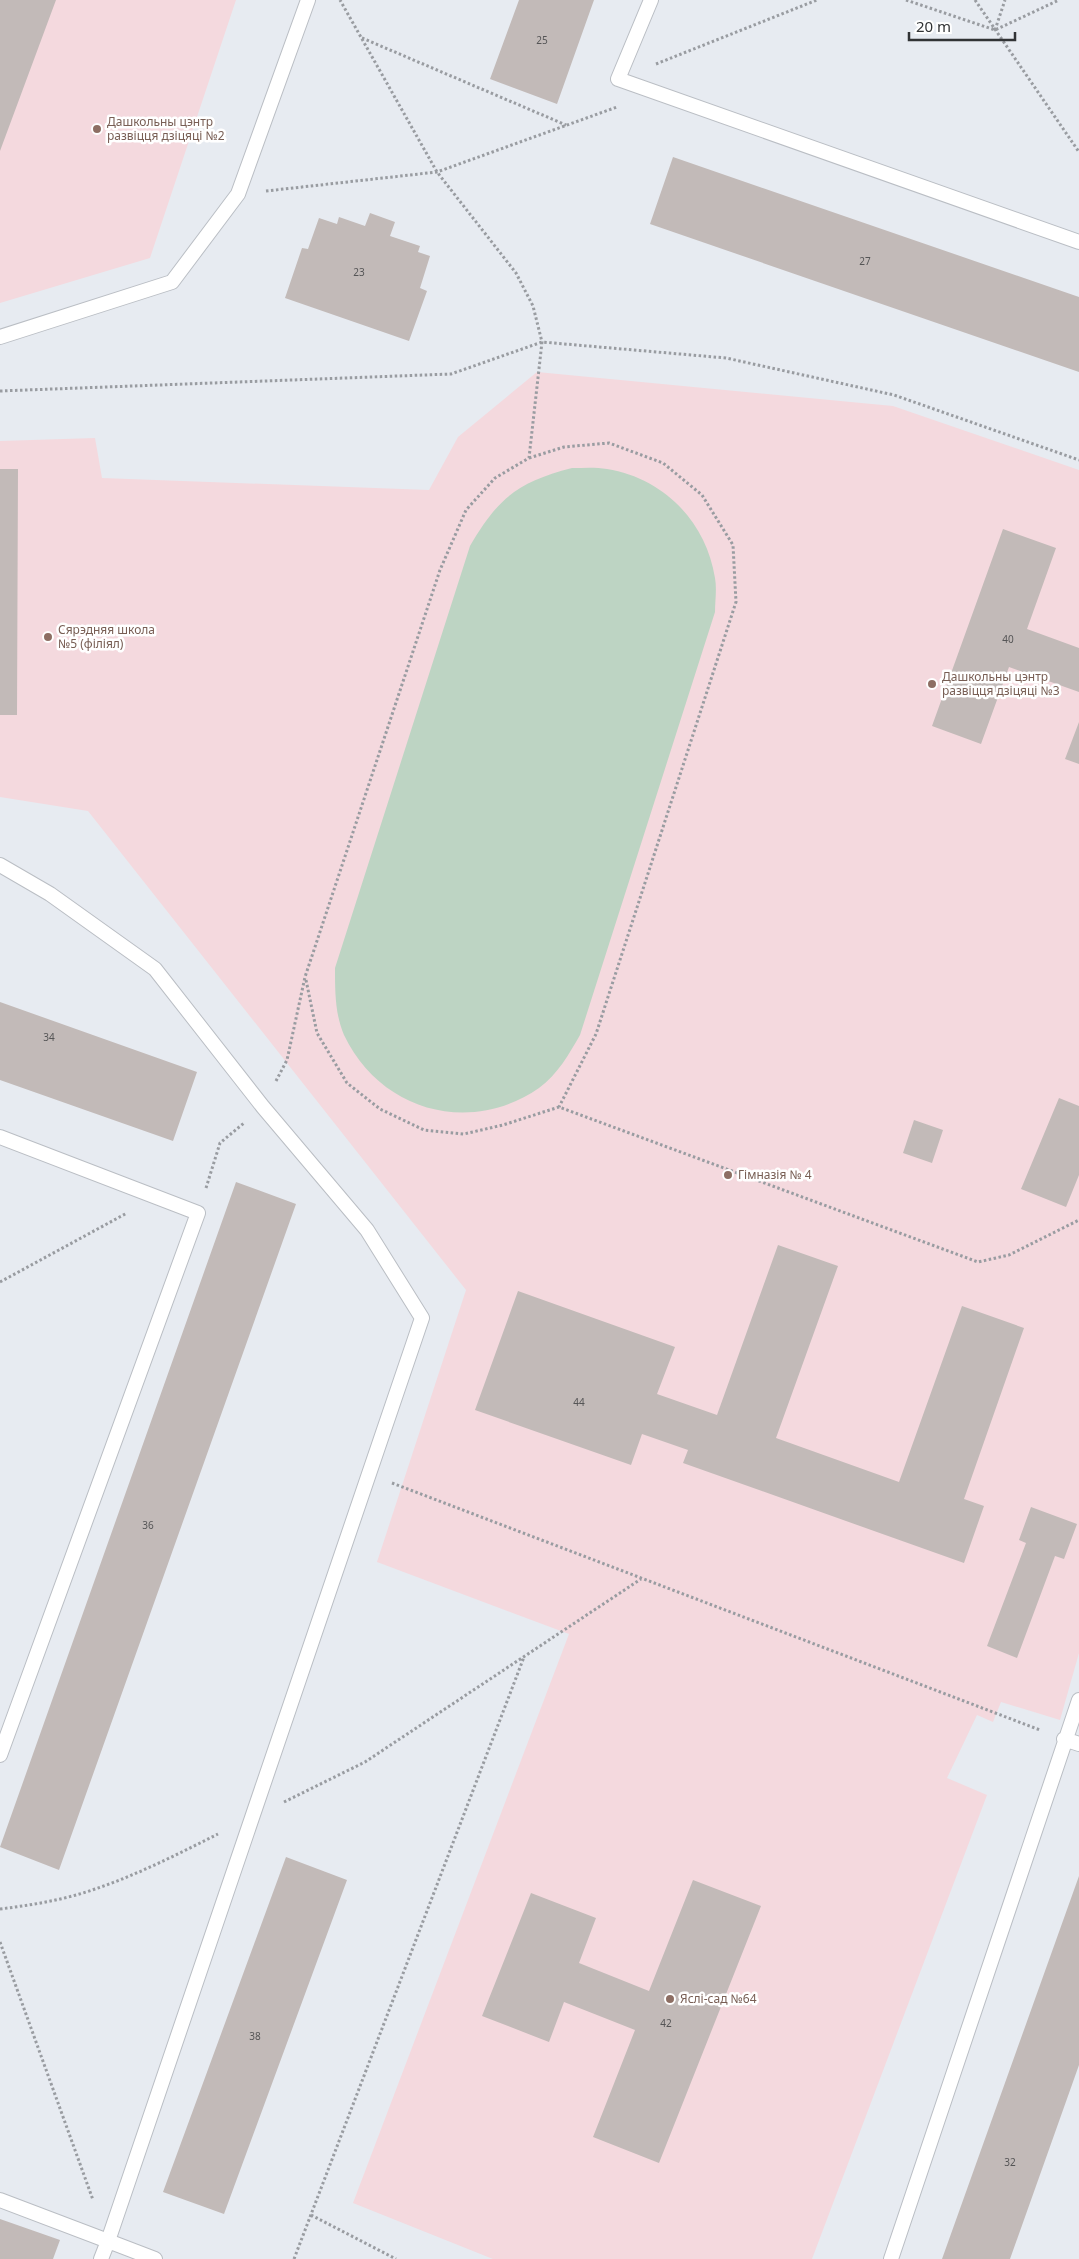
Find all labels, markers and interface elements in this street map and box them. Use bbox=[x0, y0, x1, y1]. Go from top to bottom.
scale bar bbox=[909, 10, 1015, 42]
text: 20 m bbox=[916, 16, 951, 36]
house number: 25 bbox=[536, 33, 548, 47]
place label: Дашкольны цэнтр развіцця дзіцяці №2 bbox=[107, 113, 225, 144]
marker: Дашкольны цэнтр развіцця дзіцяці №2 bbox=[91, 123, 103, 135]
house number: 27 bbox=[859, 254, 871, 268]
house number: 23 bbox=[353, 265, 365, 279]
place label: Сярэдняя школа №5 (філіял) bbox=[58, 621, 155, 652]
marker: Сярэдняя школа №5 (філіял) bbox=[42, 631, 54, 643]
house number: 40 bbox=[1002, 632, 1014, 646]
place label: Дашкольны цэнтр развіцця дзіцяці №3 bbox=[942, 668, 1060, 699]
marker: Дашкольны цэнтр развіцця дзіцяці №3 bbox=[926, 678, 938, 690]
house number: 34 bbox=[43, 1030, 55, 1044]
place label: Гімназія № 4 bbox=[738, 1166, 812, 1183]
marker: Гімназія № 4 bbox=[722, 1169, 734, 1181]
house number: 44 bbox=[573, 1395, 585, 1409]
house number: 36 bbox=[142, 1518, 154, 1532]
place label: Яслі-сад №64 bbox=[680, 1990, 757, 2007]
marker: Яслі-сад №64 bbox=[664, 1993, 676, 2005]
house number: 42 bbox=[660, 2016, 672, 2030]
house number: 38 bbox=[249, 2029, 261, 2043]
house number: 32 bbox=[1004, 2155, 1016, 2169]

